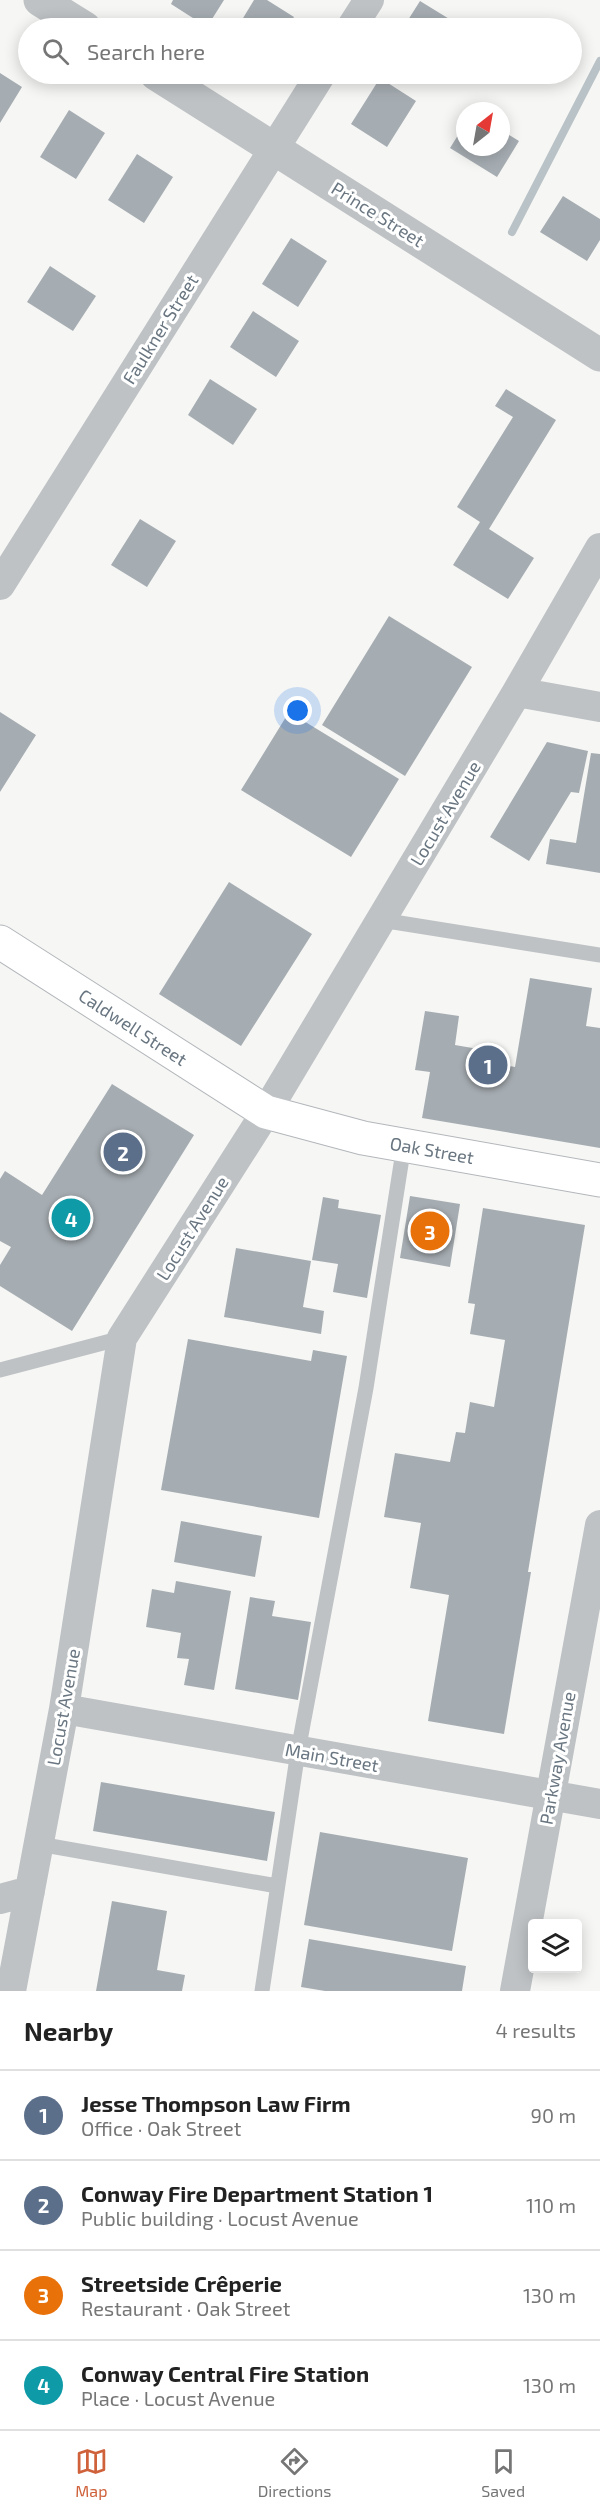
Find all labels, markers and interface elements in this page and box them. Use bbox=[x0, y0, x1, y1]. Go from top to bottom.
search box bbox=[18, 18, 582, 84]
icon: search bbox=[39, 35, 72, 68]
text: Search here bbox=[87, 38, 205, 64]
north arrow bbox=[456, 102, 510, 156]
street label: Prince Street bbox=[328, 177, 429, 251]
street label: Faulkner Street bbox=[118, 270, 203, 388]
your location bbox=[283, 696, 312, 725]
street label: Locust Avenue bbox=[405, 757, 485, 869]
street label: Caldwell Street bbox=[75, 984, 191, 1070]
pin: 1 bbox=[468, 1042, 508, 1088]
pin: 2 bbox=[104, 1130, 142, 1174]
street label: Oak Street bbox=[388, 1132, 476, 1168]
street label: Locust Avenue bbox=[151, 1172, 233, 1284]
pin: 4 bbox=[52, 1196, 90, 1240]
pin: 3 bbox=[410, 1208, 450, 1254]
street label: Locust Avenue bbox=[42, 1647, 84, 1767]
street label: Parkway Avenue bbox=[534, 1690, 580, 1826]
street label: Main Street bbox=[283, 1738, 381, 1776]
map controls bbox=[528, 1919, 582, 1973]
button: layers bbox=[528, 1919, 582, 1973]
text: Nearby bbox=[24, 2015, 113, 2046]
text: 4 results bbox=[496, 2018, 576, 2042]
text: Jesse Thompson Law Firm bbox=[81, 2090, 351, 2116]
text: 1 bbox=[39, 2103, 48, 2127]
text: 90 m bbox=[531, 2103, 576, 2127]
text: Office · Oak Street bbox=[81, 2116, 241, 2140]
text: Conway Fire Department Station 1 bbox=[81, 2180, 433, 2206]
text: 2 bbox=[38, 2193, 49, 2217]
text: 110 m bbox=[526, 2193, 576, 2217]
text: Public building · Locust Avenue bbox=[81, 2206, 359, 2230]
text: Streetside Crêperie bbox=[81, 2270, 282, 2296]
text: 3 bbox=[38, 2283, 49, 2307]
text: 130 m bbox=[523, 2283, 576, 2307]
text: Restaurant · Oak Street bbox=[81, 2296, 290, 2320]
text: Conway Central Fire Station bbox=[81, 2360, 369, 2386]
text: 4 bbox=[37, 2373, 50, 2397]
text: 130 m bbox=[523, 2373, 576, 2397]
text: Place · Locust Avenue bbox=[81, 2386, 275, 2410]
tab: Map bbox=[75, 2445, 108, 2500]
tab: Directions bbox=[258, 2445, 331, 2500]
tab: Saved bbox=[481, 2445, 525, 2500]

